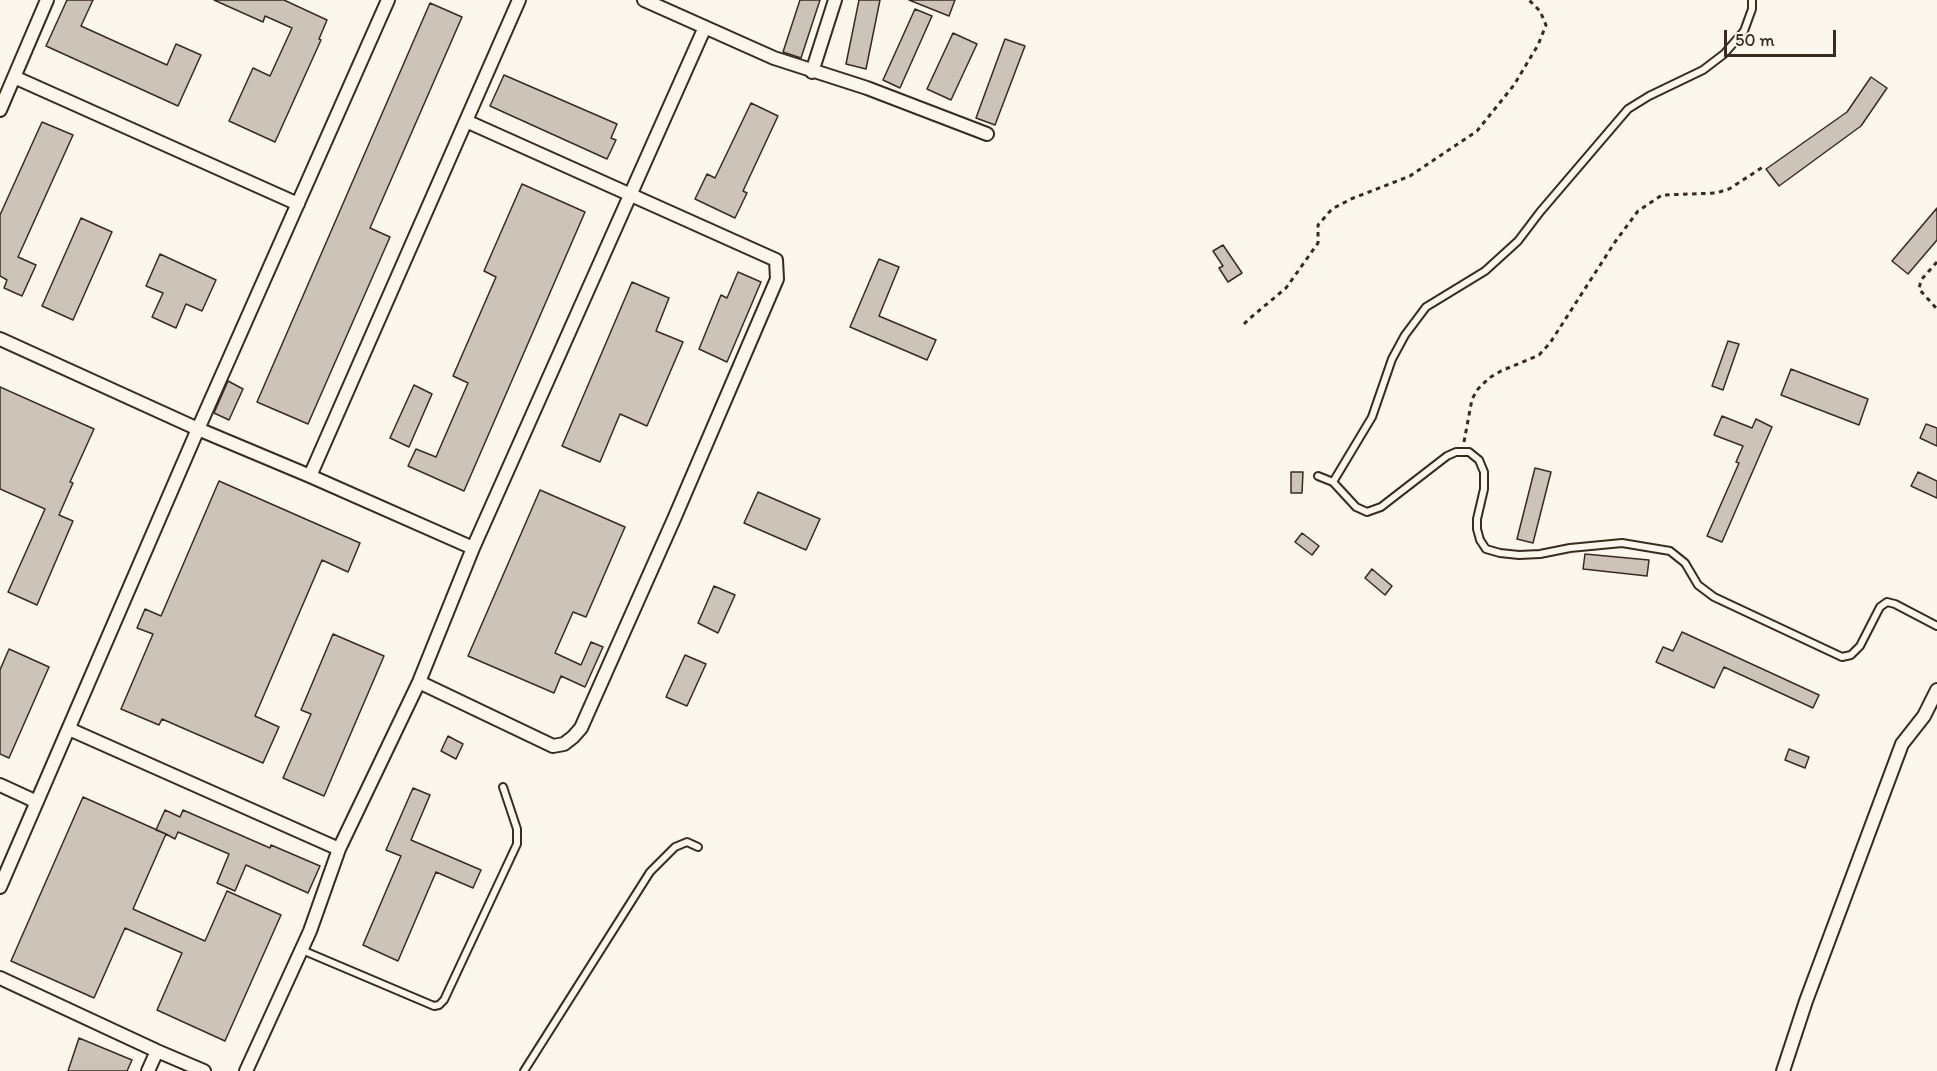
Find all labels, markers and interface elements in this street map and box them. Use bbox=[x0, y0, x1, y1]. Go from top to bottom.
scale bar bbox=[1727, 18, 1840, 56]
text: 50 m bbox=[1735, 29, 1775, 51]

